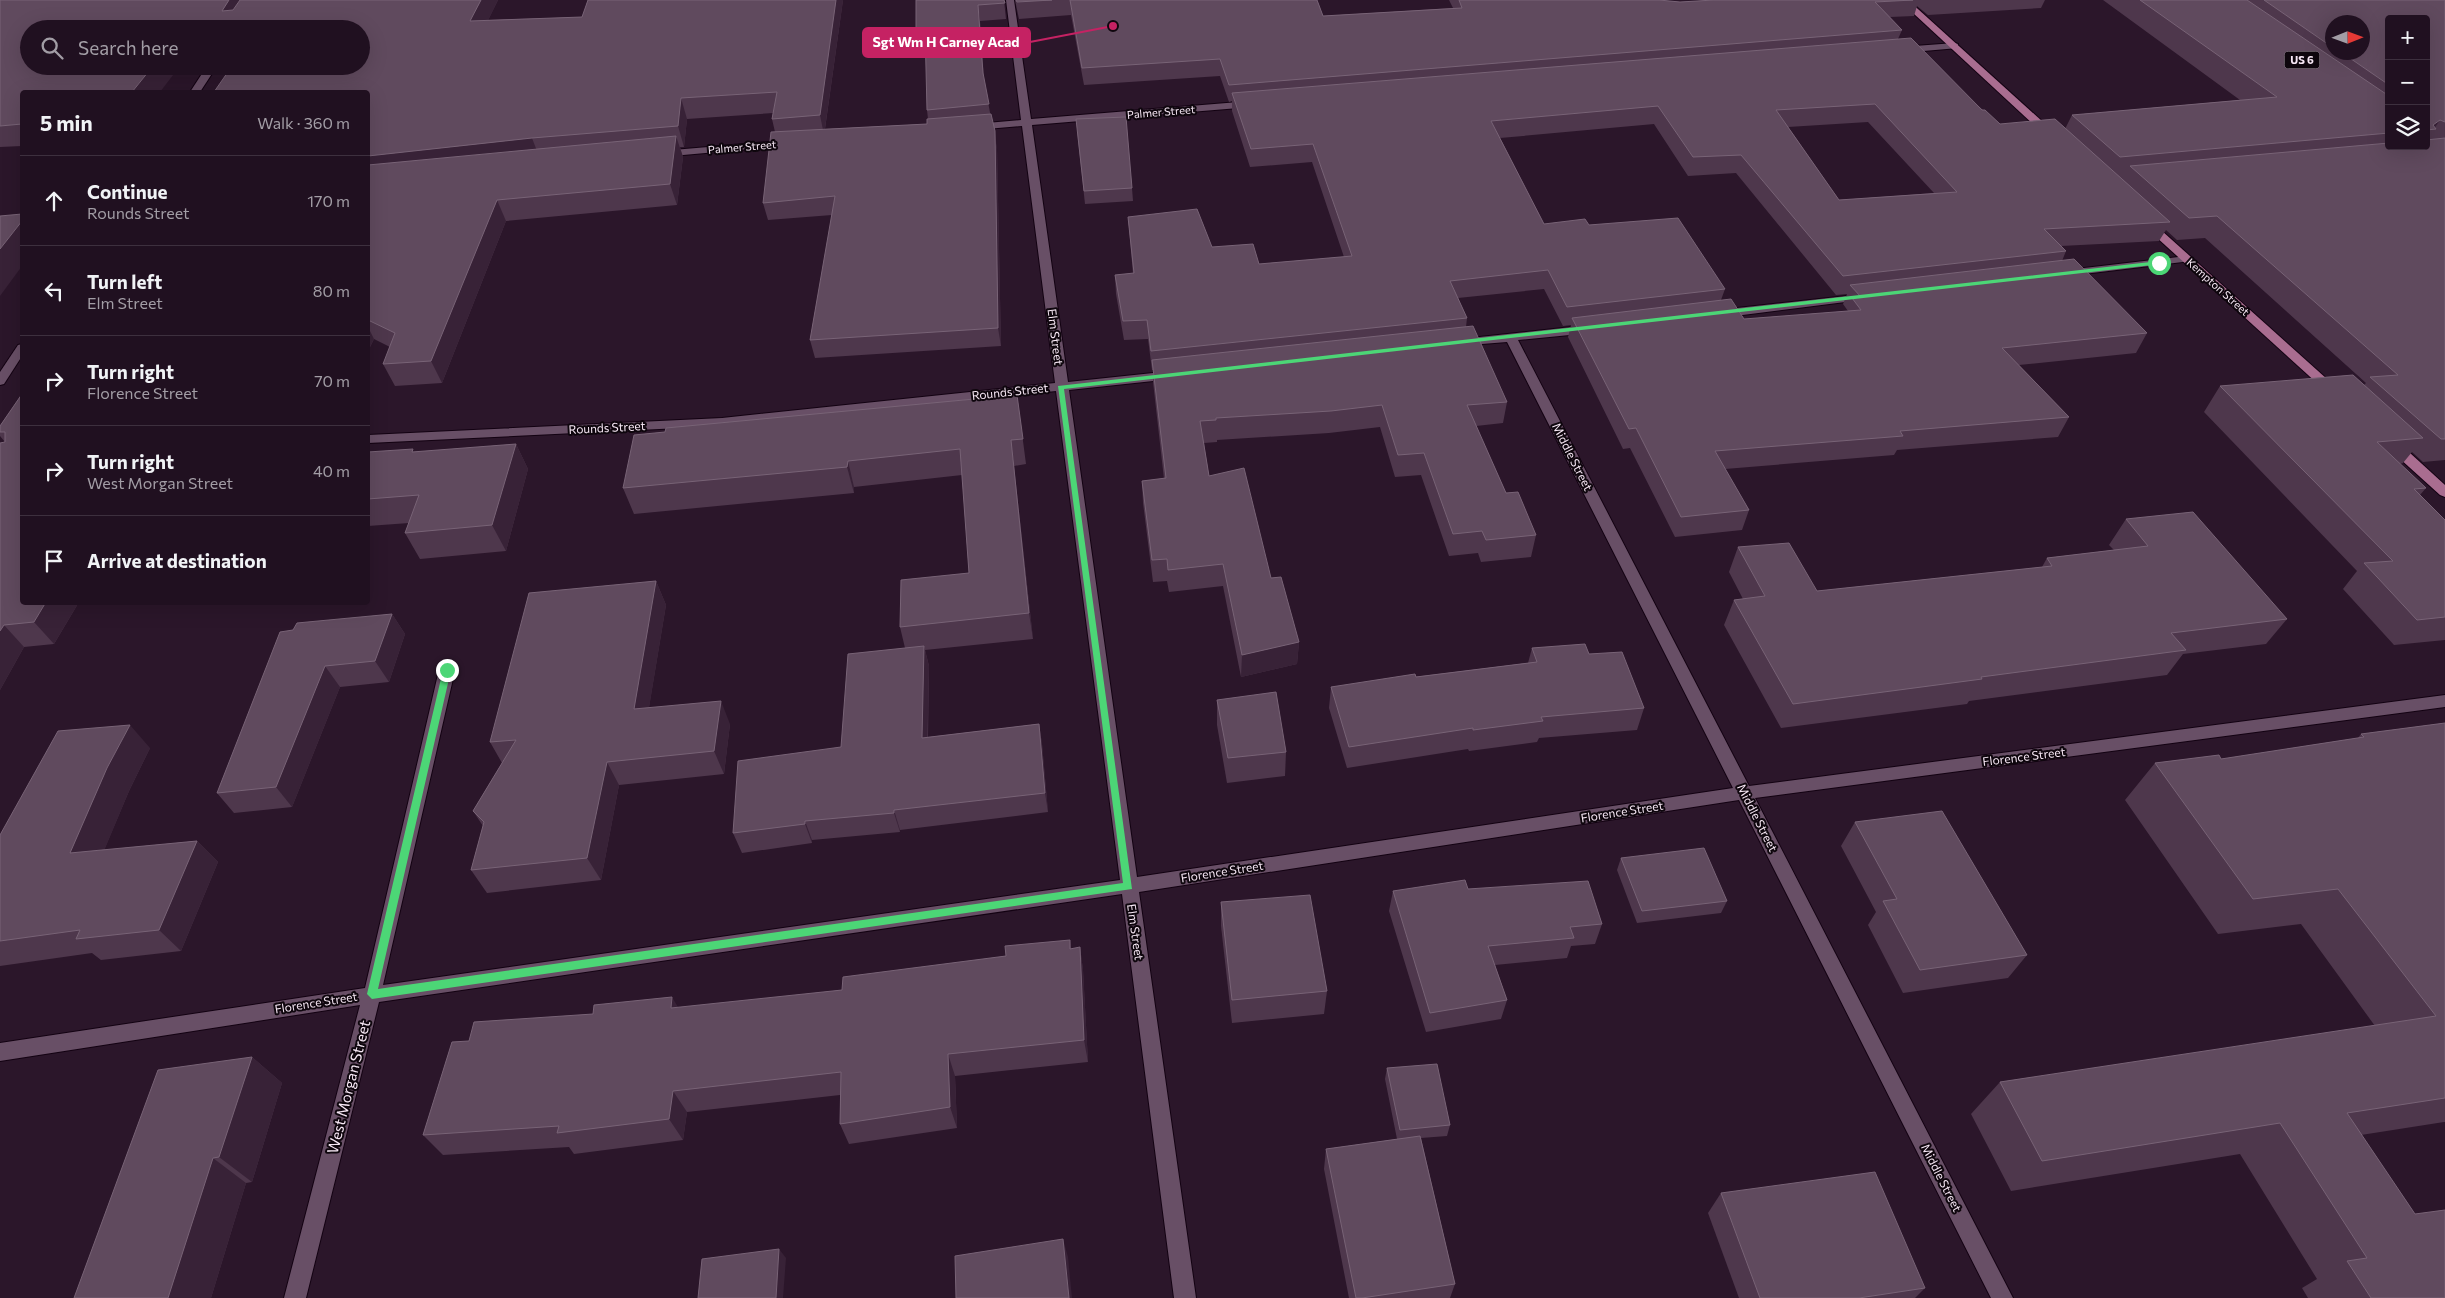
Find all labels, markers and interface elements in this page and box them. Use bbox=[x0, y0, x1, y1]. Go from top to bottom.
north arrow bbox=[2325, 15, 2370, 60]
map controls bbox=[2385, 15, 2430, 150]
button: + bbox=[2385, 15, 2430, 60]
search box bbox=[20, 20, 370, 75]
callout: Sgt Wm H Carney Acad bbox=[863, 28, 1030, 57]
text: Sgt Wm H Carney Acad bbox=[872, 33, 1020, 50]
icon: search bbox=[38, 34, 66, 62]
text: Search here bbox=[78, 36, 178, 59]
road number: US 6 bbox=[2284, 52, 2320, 68]
button: − bbox=[2385, 60, 2430, 105]
street label: Palmer Street bbox=[1126, 102, 1196, 121]
button: layers bbox=[2385, 105, 2430, 150]
text: 5 min bbox=[40, 110, 93, 135]
text: Walk · 360 m bbox=[257, 113, 350, 132]
street label: Palmer Street bbox=[707, 137, 777, 156]
text: Continue bbox=[87, 180, 167, 203]
icon: ahead bbox=[40, 187, 68, 215]
text: 170 m bbox=[307, 191, 350, 210]
text: Rounds Street bbox=[87, 203, 190, 222]
route start bbox=[2148, 252, 2171, 275]
street label: Kempton Street bbox=[2185, 255, 2253, 318]
text: Turn left bbox=[87, 270, 162, 293]
icon: left bbox=[40, 277, 68, 305]
text: 80 m bbox=[313, 281, 350, 300]
text: Elm Street bbox=[87, 293, 163, 312]
street label: Elm Street bbox=[1046, 308, 1066, 366]
text: Turn right bbox=[87, 360, 174, 383]
icon: right bbox=[40, 367, 68, 395]
text: 70 m bbox=[314, 371, 350, 390]
street label: Rounds Street bbox=[971, 380, 1049, 402]
text: Florence Street bbox=[87, 383, 198, 402]
street label: Rounds Street bbox=[568, 418, 646, 436]
street label: Middle Street bbox=[1550, 420, 1596, 493]
text: Turn right bbox=[87, 450, 174, 473]
icon: right bbox=[40, 457, 68, 485]
text: 40 m bbox=[313, 461, 350, 480]
text: West Morgan Street bbox=[87, 473, 233, 492]
icon: arrive bbox=[40, 547, 68, 575]
text: Arrive at destination bbox=[87, 549, 267, 572]
route end bbox=[436, 659, 459, 682]
street label: Florence Street bbox=[1982, 744, 2066, 768]
street label: Middle Street bbox=[1735, 781, 1781, 854]
street label: Florence Street bbox=[1580, 798, 1664, 824]
street label: Florence Street bbox=[1180, 858, 1264, 884]
street label: Elm Street bbox=[1125, 903, 1147, 961]
street label: Florence Street bbox=[274, 989, 358, 1015]
street label: West Morgan Street bbox=[323, 1018, 373, 1155]
street label: Middle Street bbox=[1919, 1141, 1965, 1214]

